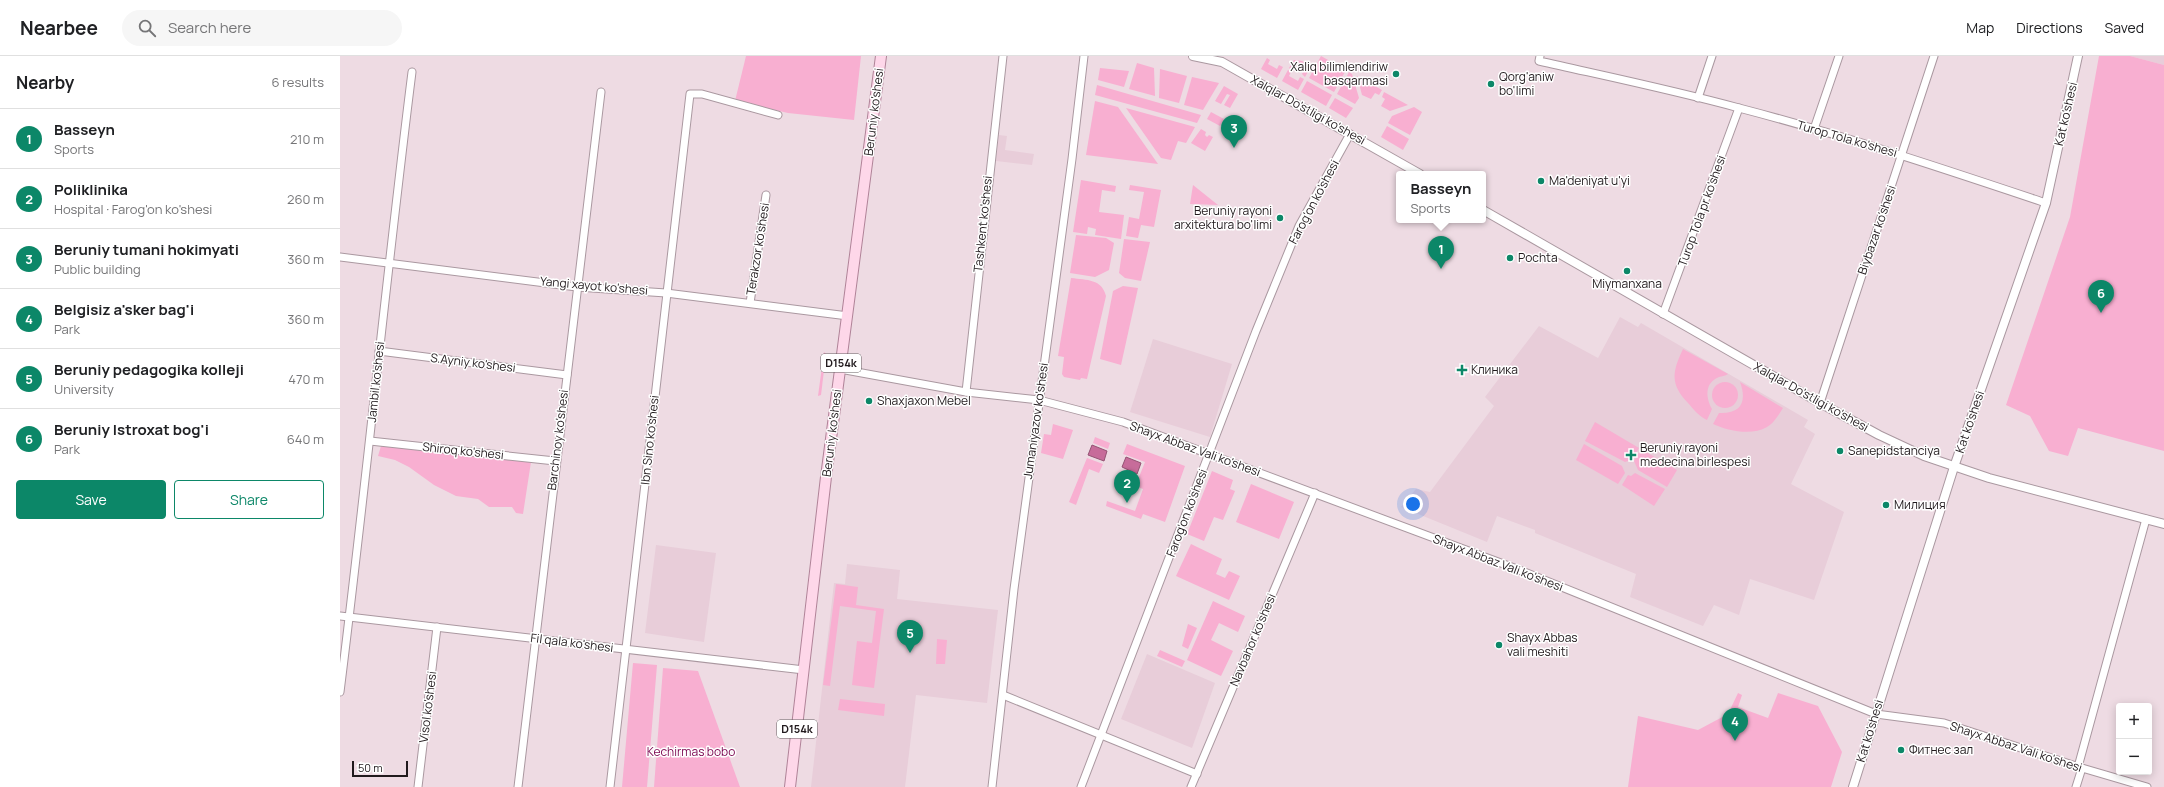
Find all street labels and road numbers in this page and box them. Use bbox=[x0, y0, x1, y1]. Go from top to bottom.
street label: Beruniy ko'shesi bbox=[860, 67, 887, 157]
street label: Xalqlar Do'stligi ko'shesi bbox=[1248, 71, 1369, 148]
street label: Kat ko'shesi bbox=[2050, 80, 2081, 147]
street label: Turop Tola ko'shesi bbox=[1795, 116, 1899, 161]
street label: Turop Tola pr ko'shesi bbox=[1673, 153, 1730, 269]
street label: Farog'on ko'shesi bbox=[1284, 157, 1343, 247]
street label: Tashkent ko'shesi bbox=[969, 175, 996, 273]
street label: Biybazar ko'shesi bbox=[1853, 183, 1900, 277]
street label: Terakzor ko'shesi bbox=[742, 201, 773, 296]
street label: Yangi xayot ko'shesi bbox=[539, 272, 649, 299]
street label: Jambil ko'shesi bbox=[363, 341, 388, 423]
street label: S.Ayniy ko'shesi bbox=[429, 349, 517, 376]
road number: D154k bbox=[821, 354, 861, 372]
street label: Xalqlar Do'stligi ko'shesi bbox=[1751, 358, 1872, 435]
street label: Jumaniyazov ko'shesi bbox=[1019, 362, 1052, 480]
street label: Beruniy ko'shesi bbox=[818, 388, 845, 478]
street label: Kat ko'shesi bbox=[1951, 388, 1988, 455]
street label: Barchinoy ko'shesi bbox=[543, 389, 572, 491]
street label: Ibn Sino ko'shesi bbox=[636, 394, 663, 486]
street label: Shayx Abbaz Vali ko'shesi bbox=[1127, 417, 1263, 480]
street label: Shiroq ko'shesi bbox=[421, 438, 505, 463]
street label: Farog'on ko'shesi bbox=[1162, 466, 1211, 559]
street label: Shayx Abbaz Vali ko'shesi bbox=[1431, 530, 1566, 595]
street label: Navbahor ko'shesi bbox=[1225, 591, 1280, 689]
street label: Fil qala ko'shesi bbox=[530, 629, 614, 656]
street label: Visol ko'shesi bbox=[415, 670, 440, 744]
street label: Kat ko'shesi bbox=[1852, 697, 1887, 764]
street label: Shayx Abbaz Vali ko'shesi bbox=[1948, 717, 2085, 776]
road number: D154k bbox=[777, 720, 817, 738]

